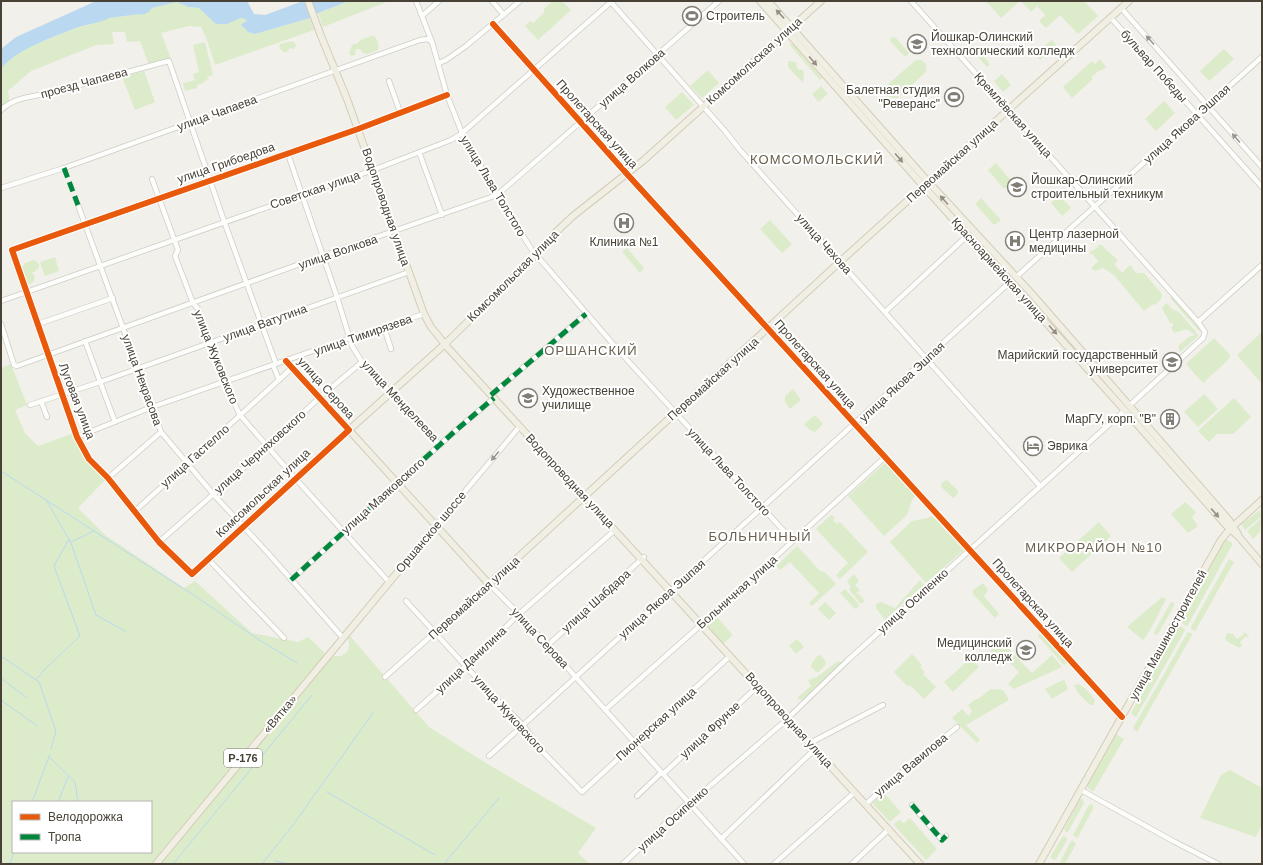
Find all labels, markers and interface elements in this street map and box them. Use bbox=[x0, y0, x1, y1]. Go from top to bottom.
sports icon: Строитель bbox=[681, 5, 703, 27]
place label: Строитель bbox=[706, 9, 765, 23]
one-way arrow bbox=[775, 9, 785, 19]
street label: Комсомольская улица bbox=[703, 14, 805, 108]
street label: бульвар Победы bbox=[1118, 27, 1190, 105]
place label: Йошкар-Олинский технологический колледж bbox=[931, 29, 1075, 58]
school or university icon: Йошкар-Олинский технологический колледж bbox=[906, 33, 928, 55]
one-way arrow bbox=[1146, 35, 1155, 45]
street label: улица Волкова bbox=[596, 45, 668, 110]
one-way arrow bbox=[808, 56, 817, 66]
street label: проезд Чапаева bbox=[39, 65, 129, 101]
street label: Кремлёвская улица bbox=[971, 70, 1055, 161]
street label: Пролетарская улица bbox=[553, 77, 641, 172]
street label: улица Якова Эшпая bbox=[1141, 82, 1233, 166]
place label: Балетная студия "Реверанс" bbox=[846, 83, 940, 111]
sports icon: Балетная студия "Реверанс" bbox=[943, 86, 965, 108]
street label: улица Чапаева bbox=[175, 92, 259, 134]
street label: Первомайская улица bbox=[904, 116, 1001, 206]
street label: улица Льва Толстого bbox=[457, 133, 529, 239]
one-way arrow bbox=[1232, 133, 1241, 143]
street label: улица Грибоедова bbox=[175, 140, 277, 186]
street label: Водопроводная улица bbox=[359, 146, 413, 268]
district label: КОМСОМОЛЬСКИЙ bbox=[750, 152, 884, 167]
one-way arrow bbox=[894, 153, 903, 164]
street label: Советская улица bbox=[268, 168, 362, 212]
place label: Йошкар-Олинский строительный техникум bbox=[1031, 172, 1163, 201]
school or university icon: Йошкар-Олинский строительный техникум bbox=[1006, 176, 1028, 198]
one-way arrow bbox=[940, 194, 949, 205]
street label: улица Чехова bbox=[793, 211, 855, 277]
hospital icon: Клиника №1 bbox=[613, 212, 635, 234]
street label: Красноармейская улица bbox=[948, 215, 1050, 325]
street label: Комсомольская улица bbox=[464, 227, 562, 325]
place label: Центр лазерной медицины bbox=[1029, 227, 1119, 255]
hospital icon: Центр лазерной медицины bbox=[1004, 230, 1026, 252]
street label: улица Волкова bbox=[297, 232, 380, 272]
place label: Клиника №1 bbox=[589, 235, 659, 249]
street label: улица Ватутина bbox=[221, 301, 309, 345]
street label: улица Жуковского bbox=[191, 308, 241, 406]
street label: улица Тимирязева bbox=[312, 312, 414, 358]
street label: Пролетарская улица bbox=[771, 317, 859, 412]
one-way arrow bbox=[1049, 325, 1058, 335]
street label: улица Некрасова bbox=[119, 333, 165, 428]
street label: Первомайская улица bbox=[665, 334, 762, 424]
street label: улица Якова Эшпая bbox=[857, 339, 947, 425]
district label: ОРШАНСКИЙ bbox=[544, 343, 638, 358]
place label: Марийский государственный университет bbox=[997, 348, 1158, 376]
school or university icon: Марийский государственный университет bbox=[1161, 351, 1183, 373]
street label: улица Серова bbox=[295, 354, 357, 422]
street label: улица Менделеева bbox=[359, 357, 442, 445]
street label: Луговая улица bbox=[56, 361, 98, 441]
place label: Художественное училище bbox=[542, 384, 635, 412]
school or university icon: Художественное училище bbox=[517, 387, 539, 409]
street label: улица Черняховского bbox=[211, 407, 309, 497]
building icon: МарГУ, корп. "В" bbox=[1159, 408, 1181, 430]
place label: МарГУ, корп. "В" bbox=[1065, 412, 1156, 426]
street label: улица Гастелло bbox=[158, 421, 232, 490]
street label: улица Льва Толстого bbox=[685, 425, 774, 519]
street label: Водопроводная улица bbox=[523, 431, 618, 531]
hotel icon: Эврика bbox=[1022, 435, 1044, 457]
place label: Эврика bbox=[1047, 439, 1088, 453]
street label: Комсомольская улица bbox=[213, 445, 313, 540]
one-way arrow bbox=[490, 451, 499, 461]
street label: улица Маяковского bbox=[339, 455, 428, 537]
street label: Оршанское шоссе bbox=[393, 488, 469, 576]
one-way arrow bbox=[1211, 508, 1220, 518]
district label: БОЛЬНИЧНЫЙ bbox=[708, 529, 812, 544]
district label: МИКРОРАЙОН №10 bbox=[1025, 540, 1163, 555]
street label: Больничная улица bbox=[694, 552, 780, 632]
street label: Первомайская улица bbox=[426, 553, 523, 643]
street label: Пролетарская улица bbox=[989, 556, 1077, 651]
street label: улица Якова Эшпая bbox=[616, 557, 708, 641]
street label: улица Осипенко bbox=[875, 565, 951, 636]
street label: улица Шабдара bbox=[559, 566, 633, 635]
street label: улица Машиностроителей bbox=[1126, 568, 1210, 702]
street label: улица Серова bbox=[508, 605, 572, 672]
street label: улица Данилина bbox=[433, 623, 509, 696]
place label: Медицинский колледж bbox=[937, 636, 1012, 664]
school or university icon: Медицинский колледж bbox=[1015, 639, 1037, 661]
street label: Водопроводная улица bbox=[742, 669, 836, 771]
street label: улица Жуковского bbox=[470, 672, 548, 756]
street label: Пионерская улица bbox=[613, 684, 699, 764]
street label: «Вятка» bbox=[260, 692, 300, 736]
street label: улица Фрунзе bbox=[677, 699, 743, 761]
street label: улица Вавилова bbox=[872, 730, 951, 800]
road number: Р-176 bbox=[224, 749, 262, 767]
street label: улица Осипенко bbox=[635, 783, 711, 854]
legend bbox=[12, 801, 152, 853]
text: Велодорожка bbox=[48, 810, 123, 824]
text: Тропа bbox=[48, 830, 82, 844]

